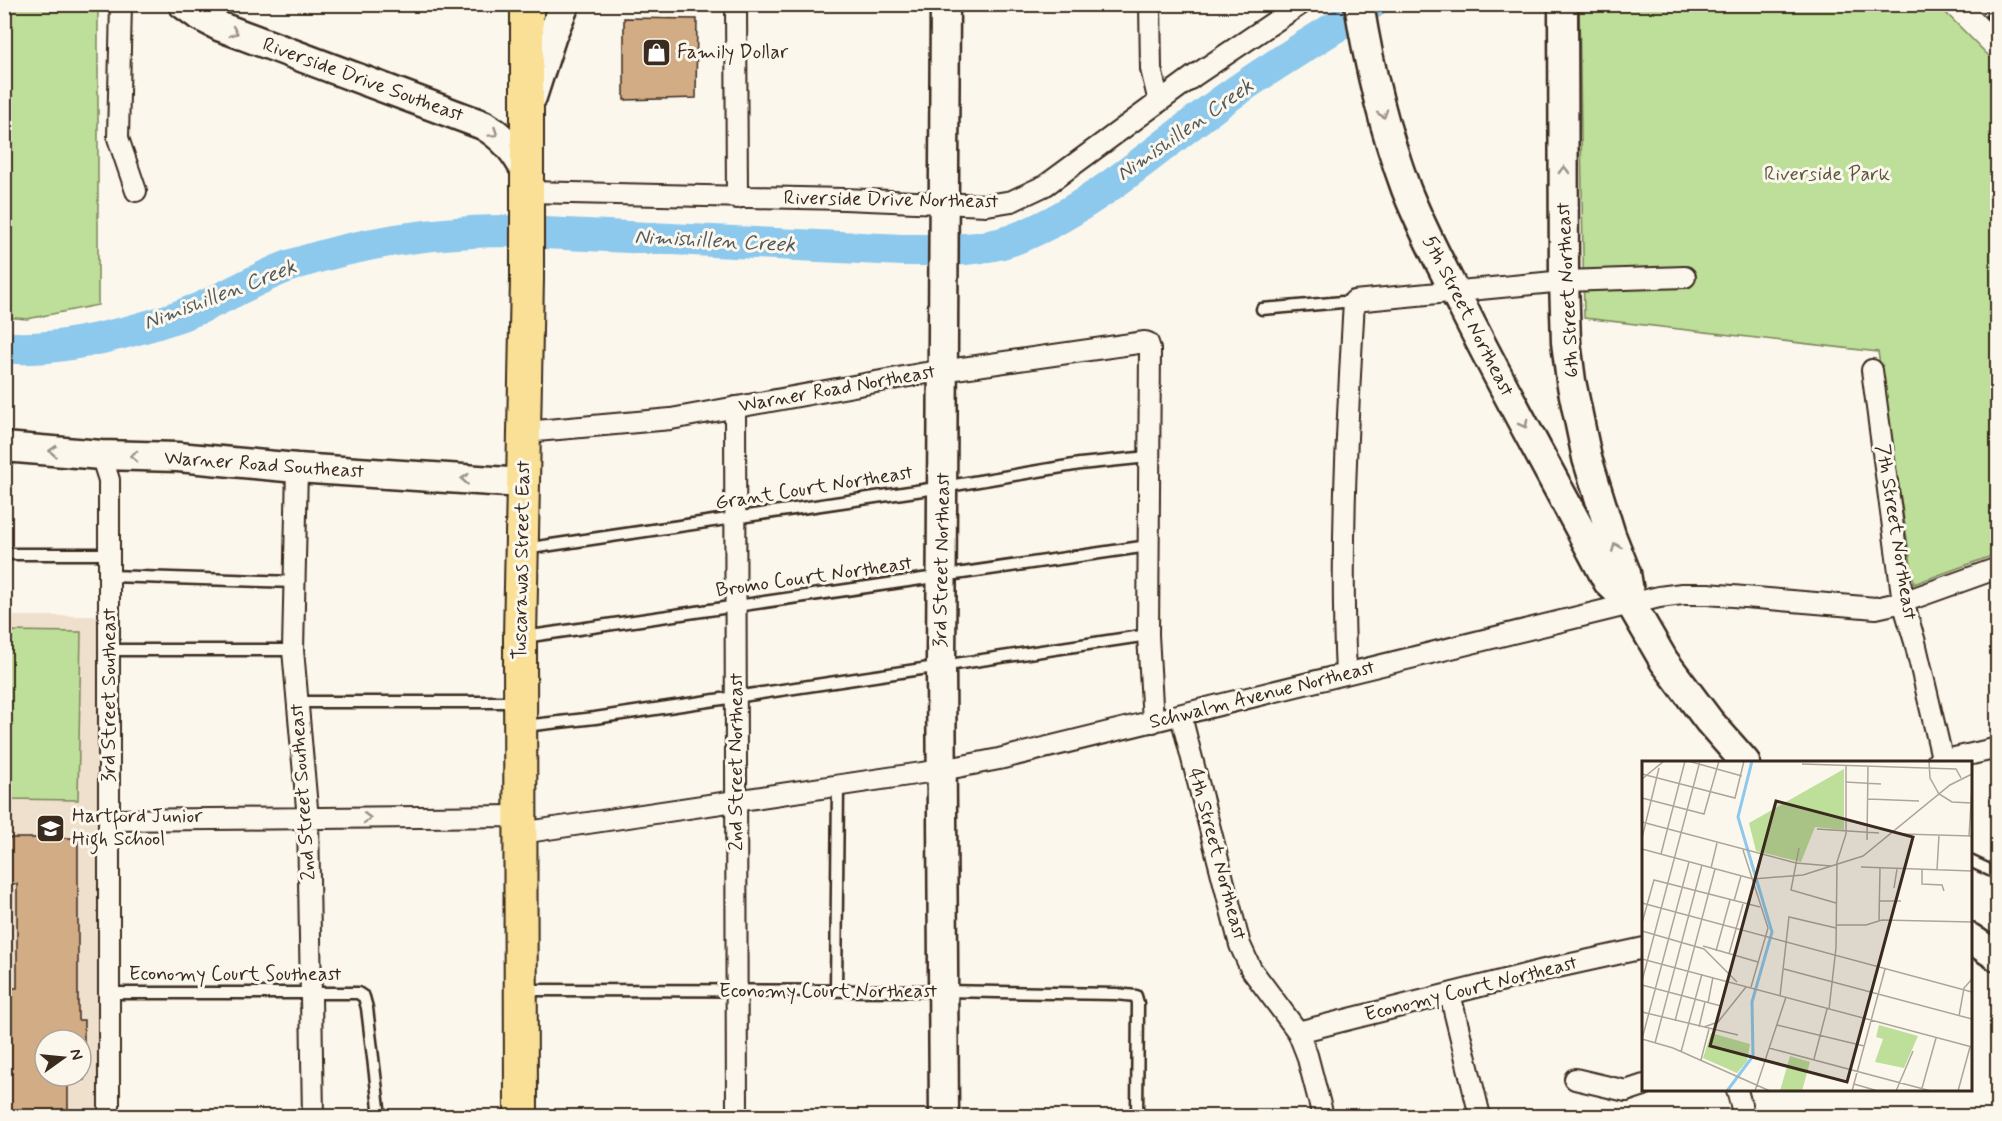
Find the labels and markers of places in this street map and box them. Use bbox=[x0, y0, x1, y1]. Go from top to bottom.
shop icon: Family Dollar bbox=[640, 36, 672, 68]
place label: Family Dollar bbox=[677, 39, 789, 66]
place label: Hartford Junior High School bbox=[72, 803, 203, 855]
school or university icon: Hartford Junior High School bbox=[35, 812, 67, 844]

